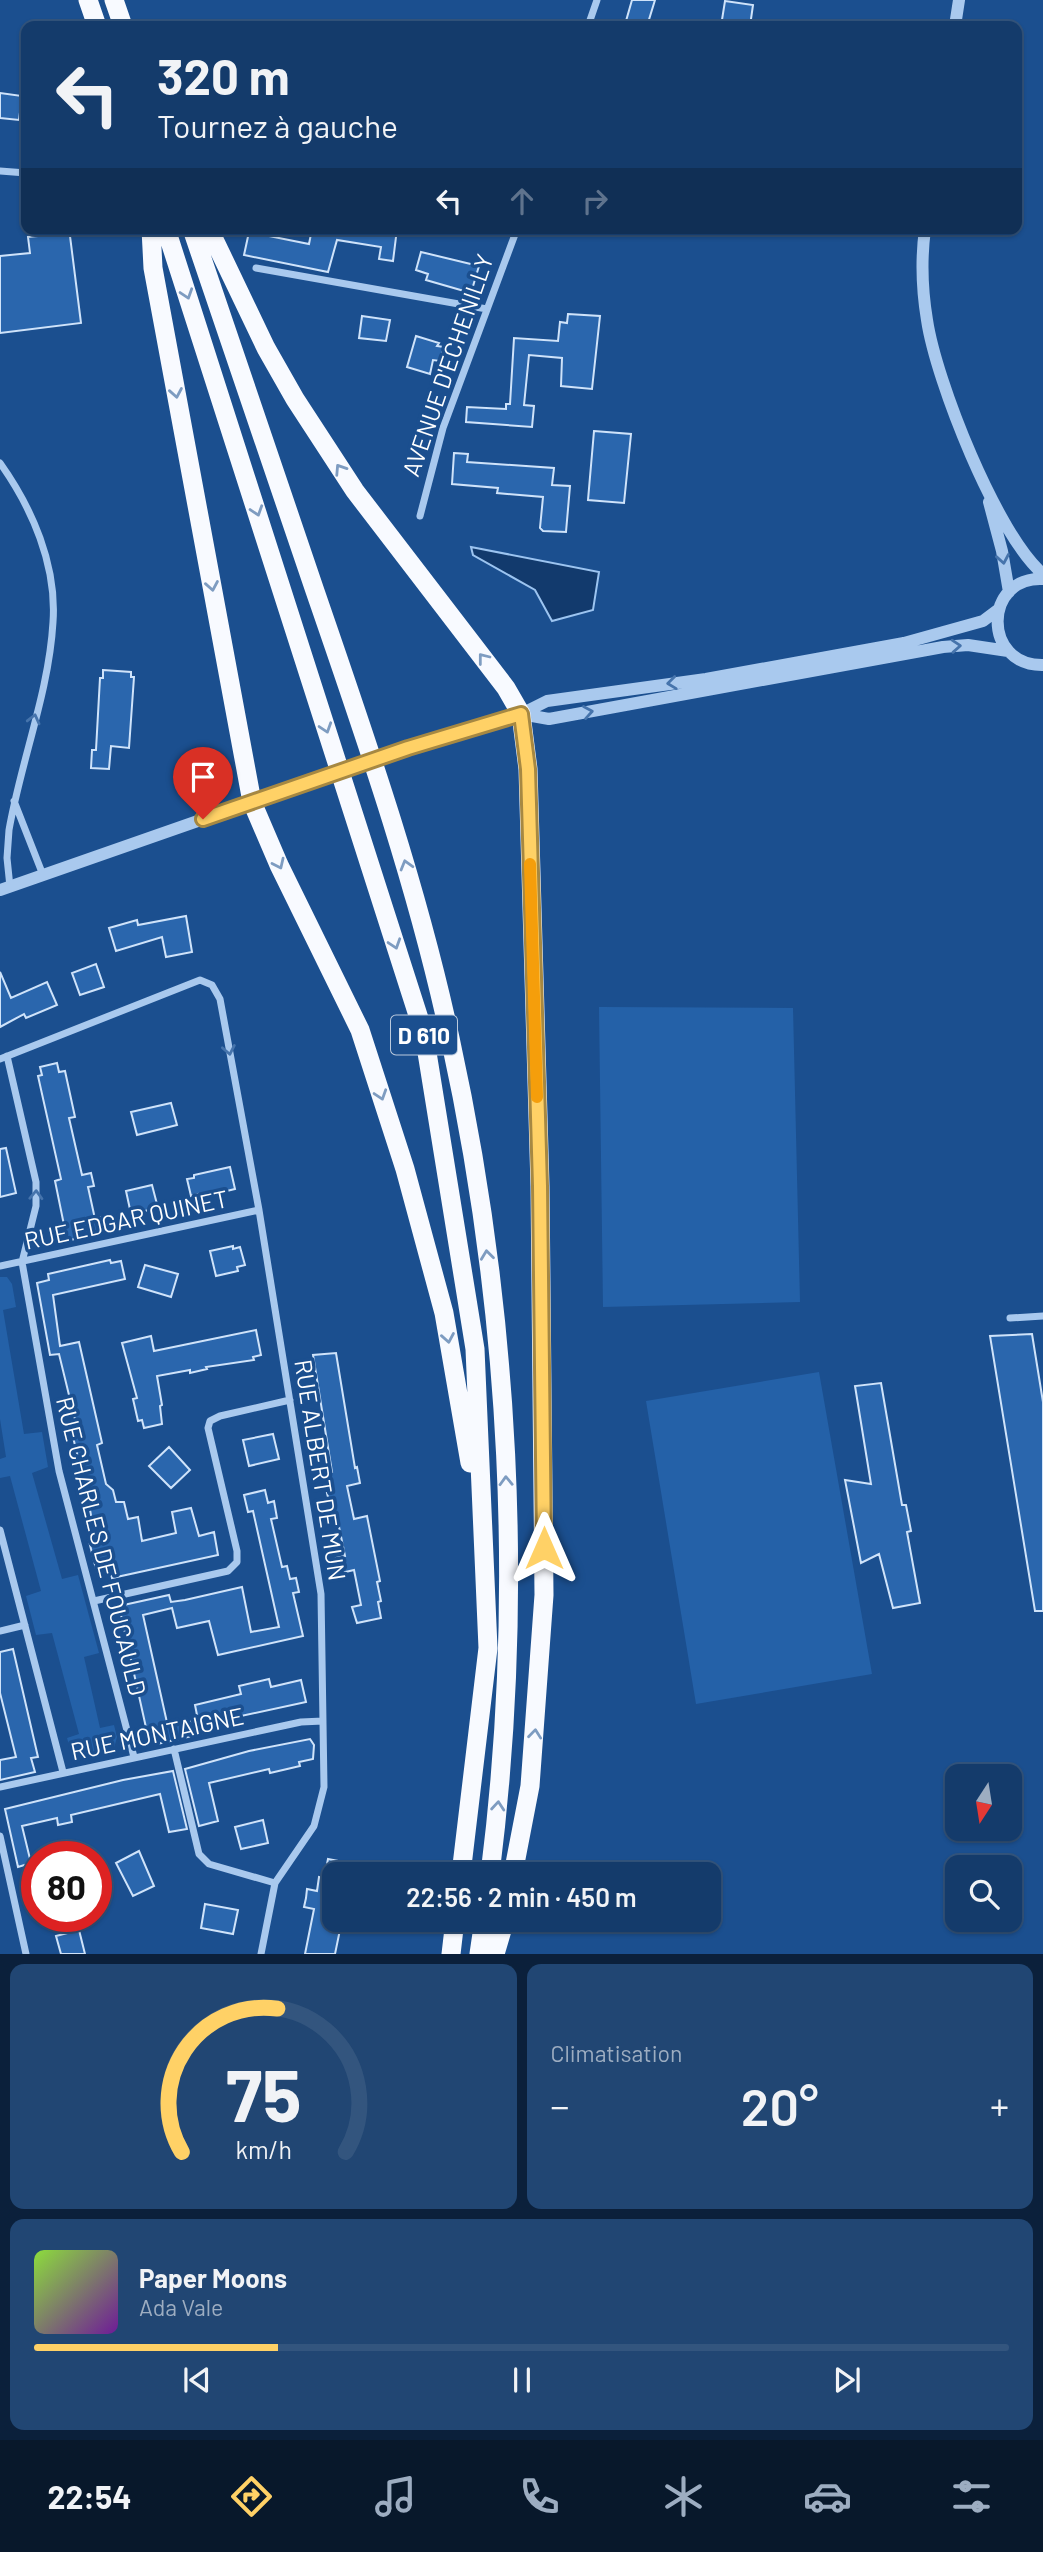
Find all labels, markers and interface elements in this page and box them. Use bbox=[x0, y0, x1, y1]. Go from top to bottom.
text: 320 m bbox=[157, 46, 290, 105]
icon: left bbox=[42, 49, 133, 140]
text: Tournez à gauche bbox=[157, 106, 398, 144]
icon: left bbox=[430, 182, 468, 220]
icon: ahead bbox=[503, 182, 541, 220]
icon: right bbox=[576, 182, 614, 220]
street label: AVENUE D'ECHENILLY bbox=[395, 250, 499, 480]
one-way arrow bbox=[179, 288, 193, 300]
one-way arrow bbox=[168, 387, 183, 399]
one-way arrow bbox=[336, 464, 348, 477]
one-way arrow bbox=[248, 505, 263, 517]
one-way arrow bbox=[995, 553, 1010, 565]
one-way arrow bbox=[203, 580, 218, 592]
one-way arrow bbox=[951, 639, 962, 654]
one-way arrow bbox=[478, 653, 491, 665]
one-way arrow bbox=[666, 676, 678, 691]
one-way arrow bbox=[582, 706, 594, 721]
one-way arrow bbox=[26, 713, 40, 725]
one-way arrow bbox=[318, 721, 332, 733]
pin bbox=[173, 747, 233, 819]
icon: arrive bbox=[184, 758, 222, 796]
one-way arrow bbox=[271, 857, 285, 869]
one-way arrow bbox=[400, 859, 414, 871]
one-way arrow bbox=[387, 938, 402, 950]
road number: D 610 bbox=[391, 1016, 457, 1054]
one-way arrow bbox=[221, 1044, 236, 1056]
one-way arrow bbox=[373, 1089, 388, 1101]
street label: RUE EDGAR QUINET bbox=[22, 1183, 230, 1255]
one-way arrow bbox=[28, 1189, 44, 1200]
one-way arrow bbox=[480, 1249, 495, 1261]
one-way arrow bbox=[440, 1332, 455, 1344]
street label: RUE ALBERT DE MUN bbox=[289, 1357, 353, 1583]
street label: RUE CHARLES DE FOUCAULD bbox=[51, 1394, 153, 1698]
one-way arrow bbox=[498, 1476, 513, 1487]
position arrow bbox=[507, 1511, 581, 1585]
street label: RUE MONTAIGNE bbox=[68, 1701, 246, 1765]
one-way arrow bbox=[528, 1728, 543, 1740]
north arrow bbox=[945, 1764, 1022, 1841]
map controls bbox=[945, 1764, 1022, 1932]
one-way arrow bbox=[490, 1801, 505, 1812]
speed limit sign: 80 bbox=[21, 1841, 112, 1932]
button: search bbox=[945, 1855, 1022, 1932]
text: 22:56 · 2 min · 450 m bbox=[406, 1881, 637, 1912]
text: Climatisation bbox=[551, 2039, 682, 2067]
text: 75 bbox=[226, 2050, 301, 2138]
text: 20° bbox=[741, 2074, 819, 2136]
text: − bbox=[551, 2082, 570, 2128]
text: + bbox=[990, 2082, 1009, 2128]
text: km/h bbox=[235, 2134, 292, 2164]
text: Paper Moons bbox=[139, 2262, 287, 2293]
text: Ada Vale bbox=[139, 2293, 223, 2321]
icon: previous bbox=[178, 2361, 216, 2399]
icon: pause bbox=[503, 2361, 541, 2399]
icon: next bbox=[828, 2361, 866, 2399]
icon: directions bbox=[227, 2472, 276, 2521]
icon: music bbox=[371, 2472, 420, 2521]
icon: phone bbox=[515, 2472, 564, 2521]
icon: climate bbox=[659, 2472, 708, 2521]
icon: car bbox=[803, 2472, 852, 2521]
icon: filters bbox=[947, 2472, 996, 2521]
text: 22:54 bbox=[47, 2477, 132, 2515]

